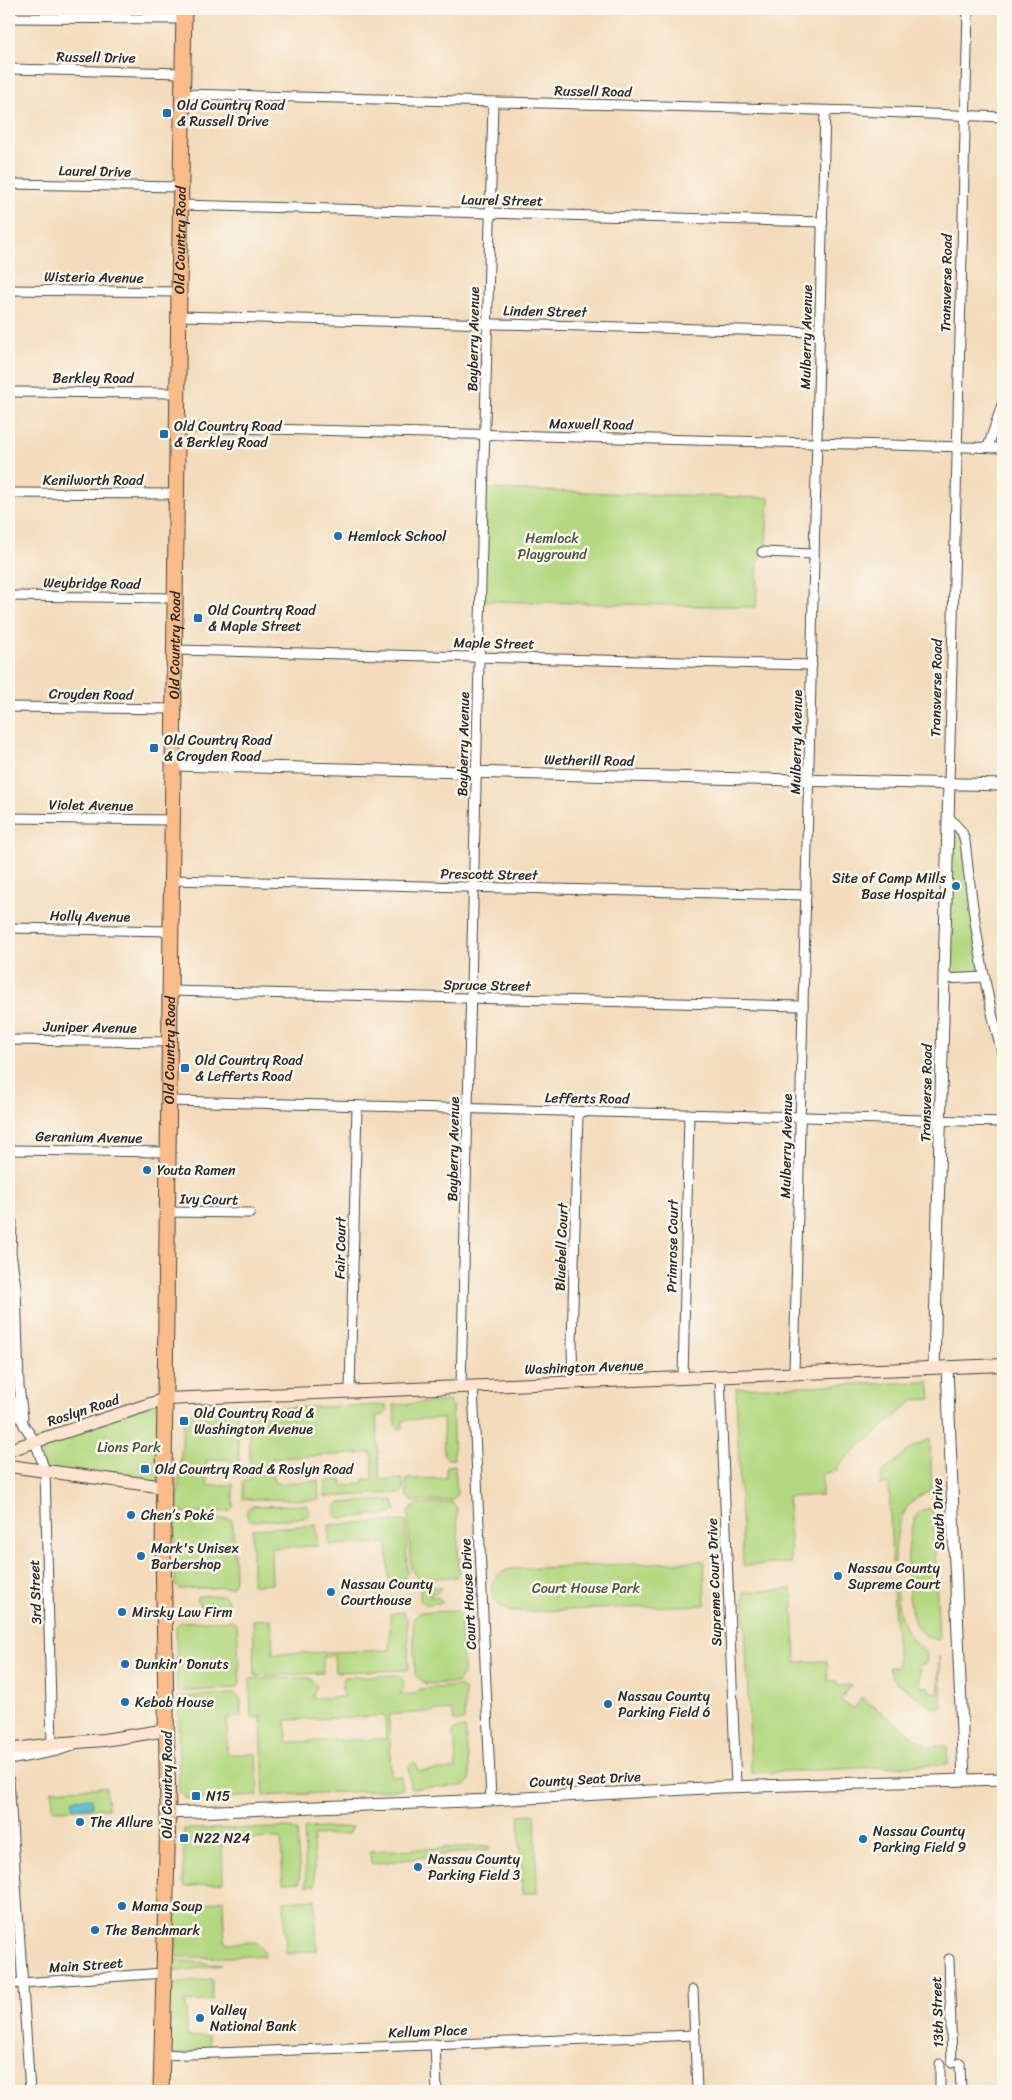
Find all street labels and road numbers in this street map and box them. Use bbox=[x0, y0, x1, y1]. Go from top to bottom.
street label: Russell Drive bbox=[56, 44, 136, 71]
street label: Russell Road bbox=[554, 78, 634, 105]
street label: Laurel Drive bbox=[58, 158, 132, 185]
street label: Old Country Road bbox=[167, 185, 194, 294]
street label: Laurel Street bbox=[461, 187, 543, 214]
street label: Transverse Road bbox=[933, 232, 960, 332]
street label: Wisteria Avenue bbox=[44, 264, 144, 291]
street label: Mulberry Avenue bbox=[793, 284, 820, 390]
street label: Bayberry Avenue bbox=[460, 286, 487, 392]
street label: Linden Street bbox=[503, 298, 589, 325]
street label: Berkley Road bbox=[52, 366, 135, 391]
street label: Maxwell Road bbox=[549, 411, 635, 438]
street label: Kenilworth Road bbox=[43, 468, 145, 493]
street label: Weybridge Road bbox=[43, 570, 142, 597]
street label: Old Country Road bbox=[162, 590, 188, 699]
street label: Maple Street bbox=[453, 630, 535, 657]
street label: Transverse Road bbox=[923, 637, 950, 737]
street label: Croyden Road bbox=[49, 681, 135, 708]
street label: Mulberry Avenue bbox=[783, 689, 810, 795]
street label: Bayberry Avenue bbox=[450, 691, 477, 797]
street label: Wetherill Road bbox=[544, 747, 636, 774]
street label: Violet Avenue bbox=[49, 792, 134, 819]
street label: Prescott Street bbox=[440, 861, 539, 888]
street label: Holly Avenue bbox=[50, 903, 131, 930]
street label: Spruce Street bbox=[443, 972, 532, 999]
street label: Old Country Road bbox=[157, 994, 183, 1104]
street label: Juniper Avenue bbox=[42, 1014, 137, 1041]
street label: Transverse Road bbox=[913, 1042, 940, 1142]
street label: Lefferts Road bbox=[545, 1085, 631, 1112]
street label: Mulberry Avenue bbox=[773, 1093, 800, 1199]
street label: Bayberry Avenue bbox=[440, 1096, 467, 1202]
street label: Geranium Avenue bbox=[35, 1124, 143, 1151]
street label: Ivy Court bbox=[179, 1186, 238, 1213]
street label: Primrose Court bbox=[659, 1198, 686, 1293]
street label: Bluebell Court bbox=[547, 1201, 576, 1291]
street label: Fair Court bbox=[327, 1215, 354, 1279]
street label: Washington Avenue bbox=[524, 1353, 644, 1382]
street label: Roslyn Road bbox=[44, 1387, 124, 1434]
street label: South Drive bbox=[925, 1477, 952, 1550]
street label: Supreme Court Drive bbox=[700, 1517, 729, 1647]
street label: Court House Drive bbox=[453, 1538, 484, 1650]
street label: 3rd Street bbox=[22, 1559, 49, 1625]
street label: Old Country Road bbox=[155, 1730, 180, 1839]
street label: County Seat Drive bbox=[529, 1764, 642, 1795]
street label: Main Street bbox=[48, 1950, 124, 1981]
street label: 13th Street bbox=[924, 1976, 951, 2048]
street label: Kellum Place bbox=[388, 2018, 468, 2045]

